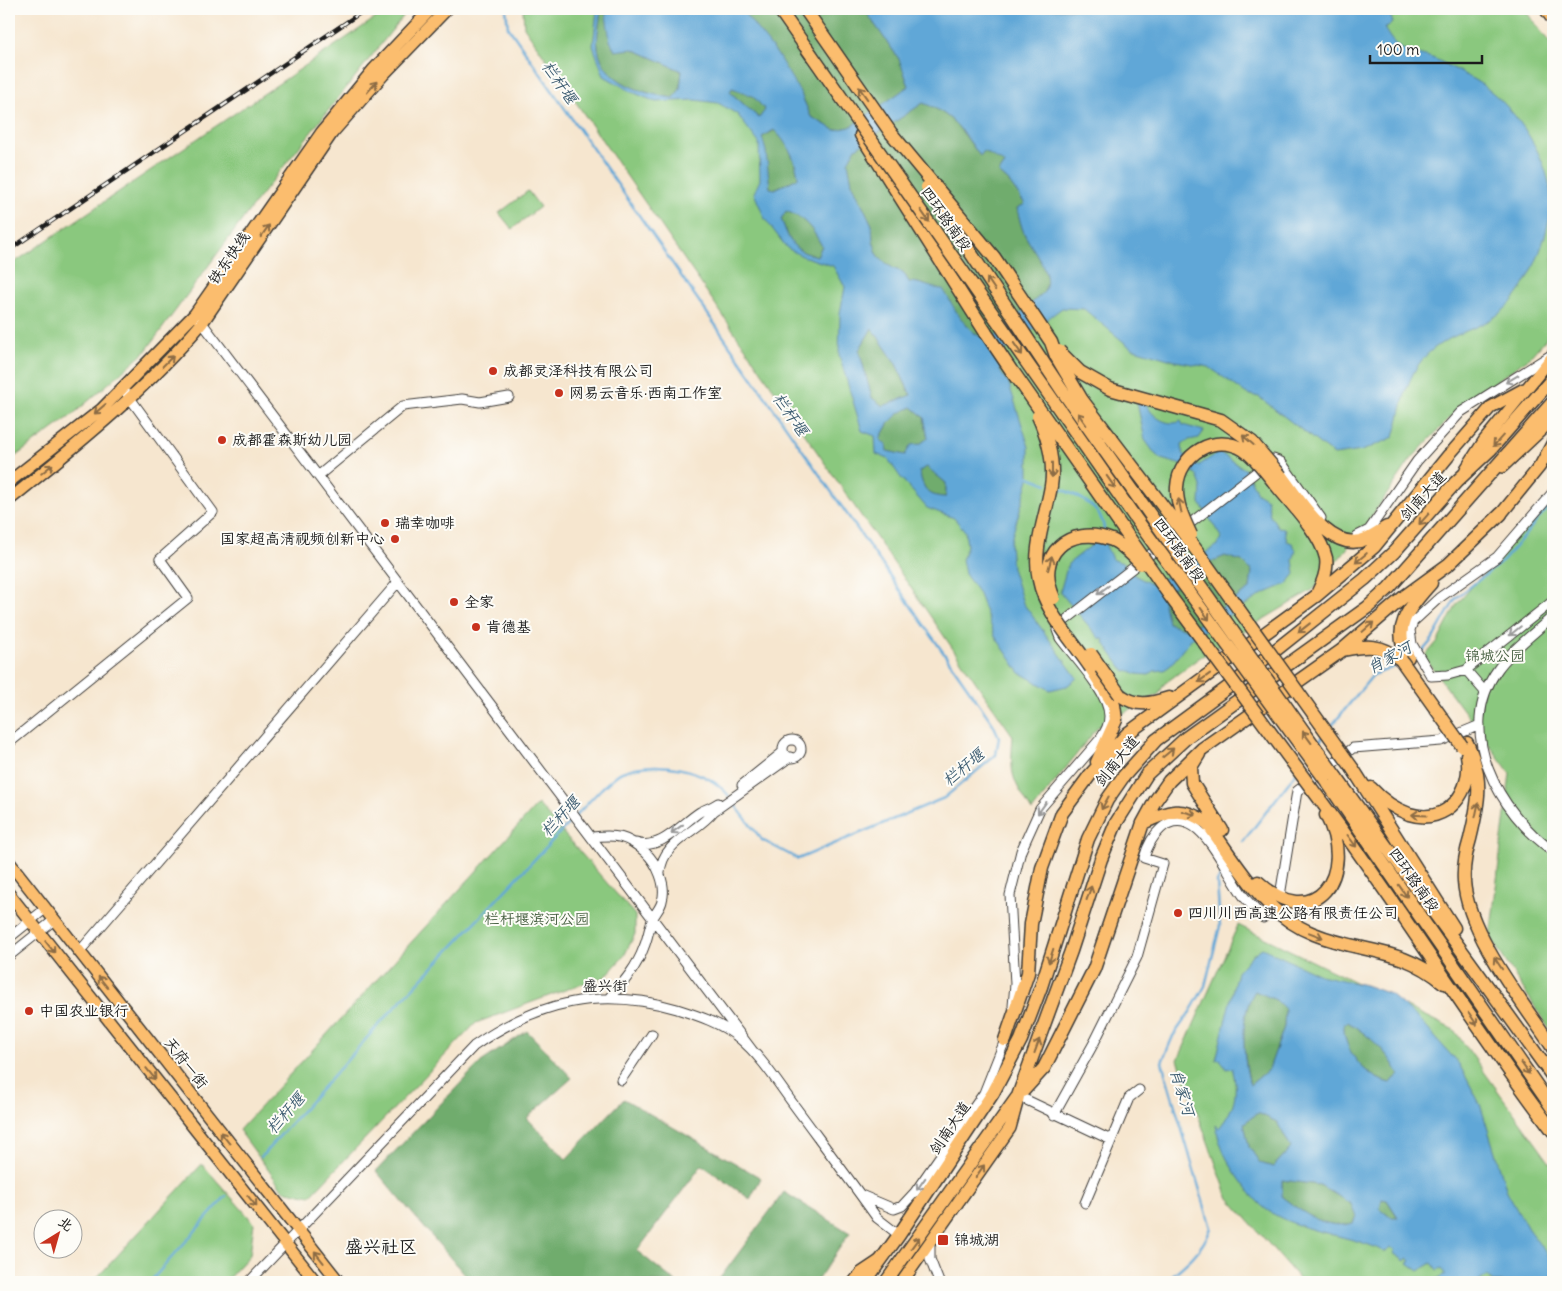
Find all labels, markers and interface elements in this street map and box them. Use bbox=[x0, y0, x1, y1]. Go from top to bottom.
scale bar bbox=[1370, 32, 1482, 64]
text: 100 m bbox=[1377, 40, 1419, 59]
water label: 栏杆堰 bbox=[538, 57, 583, 109]
one-way arrow bbox=[366, 81, 377, 94]
one-way arrow bbox=[858, 86, 868, 100]
street label: 四环路南段 bbox=[917, 183, 976, 255]
one-way arrow bbox=[920, 209, 930, 223]
one-way arrow bbox=[260, 225, 270, 239]
street label: 铁东快线 bbox=[204, 228, 254, 288]
one-way arrow bbox=[986, 277, 996, 291]
one-way arrow bbox=[1013, 342, 1023, 356]
one-way arrow bbox=[162, 355, 174, 368]
place label: 成都灵泽科技有限公司 bbox=[503, 361, 653, 380]
marker: 成都灵泽科技有限公司 bbox=[487, 365, 499, 377]
one-way arrow bbox=[1505, 375, 1519, 385]
place label: 网易云音乐·西南工作室 bbox=[569, 383, 722, 402]
marker: 网易云音乐·西南工作室 bbox=[553, 387, 565, 399]
water label: 栏杆堰 bbox=[769, 389, 814, 441]
one-way arrow bbox=[94, 404, 107, 415]
one-way arrow bbox=[1077, 412, 1087, 426]
place label: 成都霍森斯幼儿园 bbox=[232, 430, 352, 449]
marker: 成都霍森斯幼儿园 bbox=[216, 434, 228, 446]
one-way arrow bbox=[1242, 434, 1255, 446]
one-way arrow bbox=[1493, 434, 1504, 447]
one-way arrow bbox=[1047, 462, 1057, 478]
one-way arrow bbox=[40, 464, 53, 475]
street label: 剑南大道 bbox=[1395, 467, 1450, 524]
one-way arrow bbox=[1106, 475, 1116, 489]
one-way arrow bbox=[1175, 498, 1184, 514]
one-way arrow bbox=[1418, 512, 1430, 525]
place label: 瑞幸咖啡 bbox=[395, 513, 455, 532]
street label: 四环路南段 bbox=[1150, 514, 1209, 586]
marker: 瑞幸咖啡 bbox=[379, 517, 391, 529]
place label: 国家超高清视频创新中心 bbox=[220, 529, 385, 548]
marker: 国家超高清视频创新中心 bbox=[389, 533, 401, 545]
one-way arrow bbox=[1355, 553, 1368, 564]
one-way arrow bbox=[1046, 555, 1056, 571]
one-way arrow bbox=[1097, 585, 1110, 596]
place label: 全家 bbox=[464, 592, 494, 611]
marker: 全家 bbox=[448, 596, 460, 608]
one-way arrow bbox=[1200, 607, 1211, 621]
place label: 肯德基 bbox=[486, 617, 531, 636]
marker: 肯德基 bbox=[470, 621, 482, 633]
one-way arrow bbox=[1362, 622, 1375, 633]
one-way arrow bbox=[1297, 623, 1311, 633]
one-way arrow bbox=[1509, 626, 1522, 637]
water label: 肖家河 bbox=[1363, 635, 1417, 677]
park label: 锦城公园 bbox=[1465, 646, 1525, 665]
one-way arrow bbox=[1197, 673, 1211, 683]
street label: 剑南大道 bbox=[1090, 731, 1143, 790]
one-way arrow bbox=[1302, 731, 1312, 745]
water label: 栏杆堰 bbox=[938, 743, 989, 790]
one-way arrow bbox=[1162, 748, 1175, 759]
water label: 栏杆堰 bbox=[536, 790, 585, 840]
one-way arrow bbox=[1100, 796, 1110, 810]
one-way arrow bbox=[1037, 801, 1047, 815]
one-way arrow bbox=[1473, 803, 1482, 819]
one-way arrow bbox=[1181, 809, 1197, 819]
one-way arrow bbox=[1411, 810, 1427, 819]
one-way arrow bbox=[670, 824, 684, 834]
one-way arrow bbox=[1346, 835, 1357, 848]
street label: 四环路南段 bbox=[1385, 844, 1444, 916]
one-way arrow bbox=[1398, 884, 1408, 898]
one-way arrow bbox=[1085, 885, 1095, 901]
place label: 四川川西高速公路有限责任公司 bbox=[1188, 903, 1398, 922]
marker: 四川川西高速公路有限责任公司 bbox=[1172, 907, 1184, 919]
park label: 栏杆堰滨河公园 bbox=[484, 909, 590, 928]
one-way arrow bbox=[1308, 931, 1324, 940]
one-way arrow bbox=[44, 940, 55, 953]
one-way arrow bbox=[1046, 948, 1056, 964]
one-way arrow bbox=[1493, 957, 1503, 971]
one-way arrow bbox=[98, 976, 109, 989]
street label: 盛兴街 bbox=[582, 976, 628, 995]
place label: 中国农业银行 bbox=[39, 1001, 129, 1020]
marker: 中国农业银行 bbox=[23, 1005, 35, 1017]
one-way arrow bbox=[1469, 1011, 1479, 1025]
street label: 天府一街 bbox=[160, 1033, 212, 1092]
one-way arrow bbox=[1033, 1039, 1042, 1055]
one-way arrow bbox=[1520, 1061, 1530, 1075]
water label: 肖家河 bbox=[1166, 1066, 1200, 1121]
one-way arrow bbox=[145, 1067, 156, 1080]
water label: 栏杆堰 bbox=[262, 1087, 310, 1138]
street label: 剑南大道 bbox=[925, 1098, 974, 1158]
one-way arrow bbox=[220, 1131, 231, 1144]
one-way arrow bbox=[975, 1164, 985, 1178]
one-way arrow bbox=[916, 1177, 926, 1191]
one-way arrow bbox=[247, 1194, 258, 1207]
north arrow bbox=[32, 1208, 82, 1258]
text: 北 bbox=[55, 1212, 77, 1235]
place label: 锦城湖 bbox=[954, 1230, 999, 1249]
marker: 锦城湖 bbox=[936, 1233, 950, 1247]
district label: 盛兴社区 bbox=[345, 1235, 417, 1258]
one-way arrow bbox=[910, 1236, 920, 1250]
one-way arrow bbox=[313, 1251, 324, 1264]

